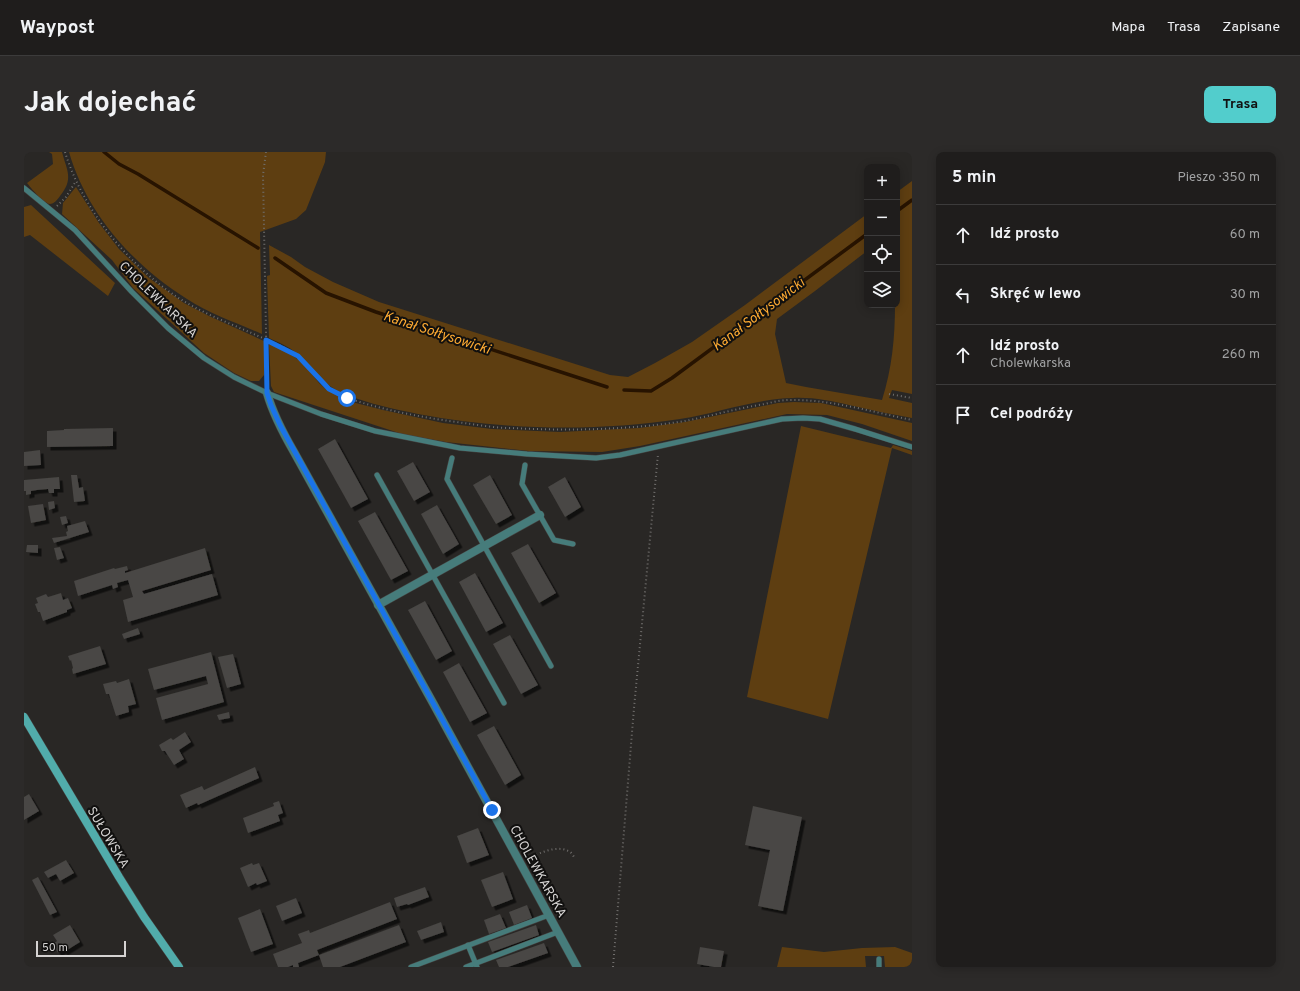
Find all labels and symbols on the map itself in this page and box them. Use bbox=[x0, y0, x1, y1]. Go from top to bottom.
street label: CHOLEWKARSKA bbox=[115, 259, 200, 342]
water label: Kanał Sołtysowicki bbox=[709, 274, 810, 356]
water label: Kanał Sołtysowicki bbox=[381, 308, 494, 359]
route start bbox=[338, 389, 356, 407]
route end bbox=[483, 801, 501, 819]
street label: SUŁOWSKA bbox=[83, 804, 132, 872]
street label: CHOLEWKARSKA bbox=[505, 823, 569, 921]
scale bar bbox=[36, 939, 126, 958]

